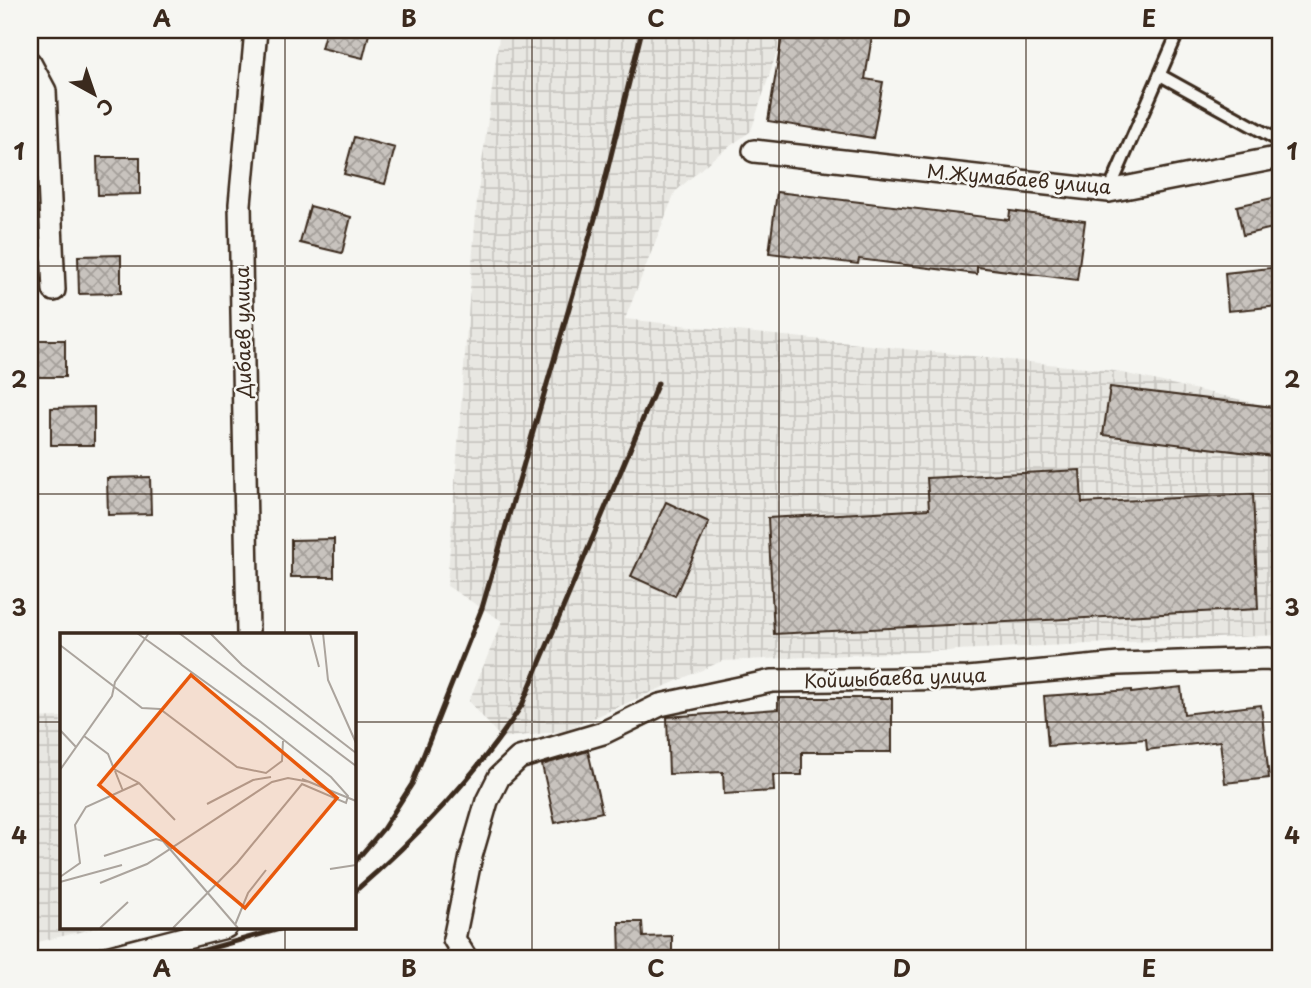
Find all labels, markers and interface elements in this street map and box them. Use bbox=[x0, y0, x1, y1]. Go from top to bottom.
text: A bbox=[153, 0, 171, 35]
text: B bbox=[401, 0, 417, 35]
text: C bbox=[647, 0, 665, 35]
text: D bbox=[893, 0, 911, 35]
text: E bbox=[1142, 0, 1156, 35]
north arrow bbox=[60, 60, 130, 130]
text: С bbox=[91, 92, 120, 123]
text: 1 bbox=[14, 133, 25, 168]
text: 1 bbox=[1287, 133, 1298, 168]
street label: М.Жумабаев улица bbox=[926, 156, 1112, 200]
street label: Дибаев улица bbox=[227, 266, 257, 399]
text: 2 bbox=[11, 361, 27, 396]
text: 2 bbox=[1284, 361, 1300, 396]
text: 3 bbox=[11, 589, 27, 624]
text: 3 bbox=[1284, 589, 1300, 624]
inset map bbox=[60, 633, 355, 928]
street label: Койшыбаева улица bbox=[803, 660, 987, 694]
text: 4 bbox=[11, 817, 27, 852]
text: 4 bbox=[1284, 817, 1300, 852]
text: A bbox=[153, 950, 171, 985]
text: B bbox=[401, 950, 417, 985]
text: C bbox=[647, 950, 665, 985]
text: D bbox=[893, 950, 911, 985]
text: E bbox=[1142, 950, 1156, 985]

